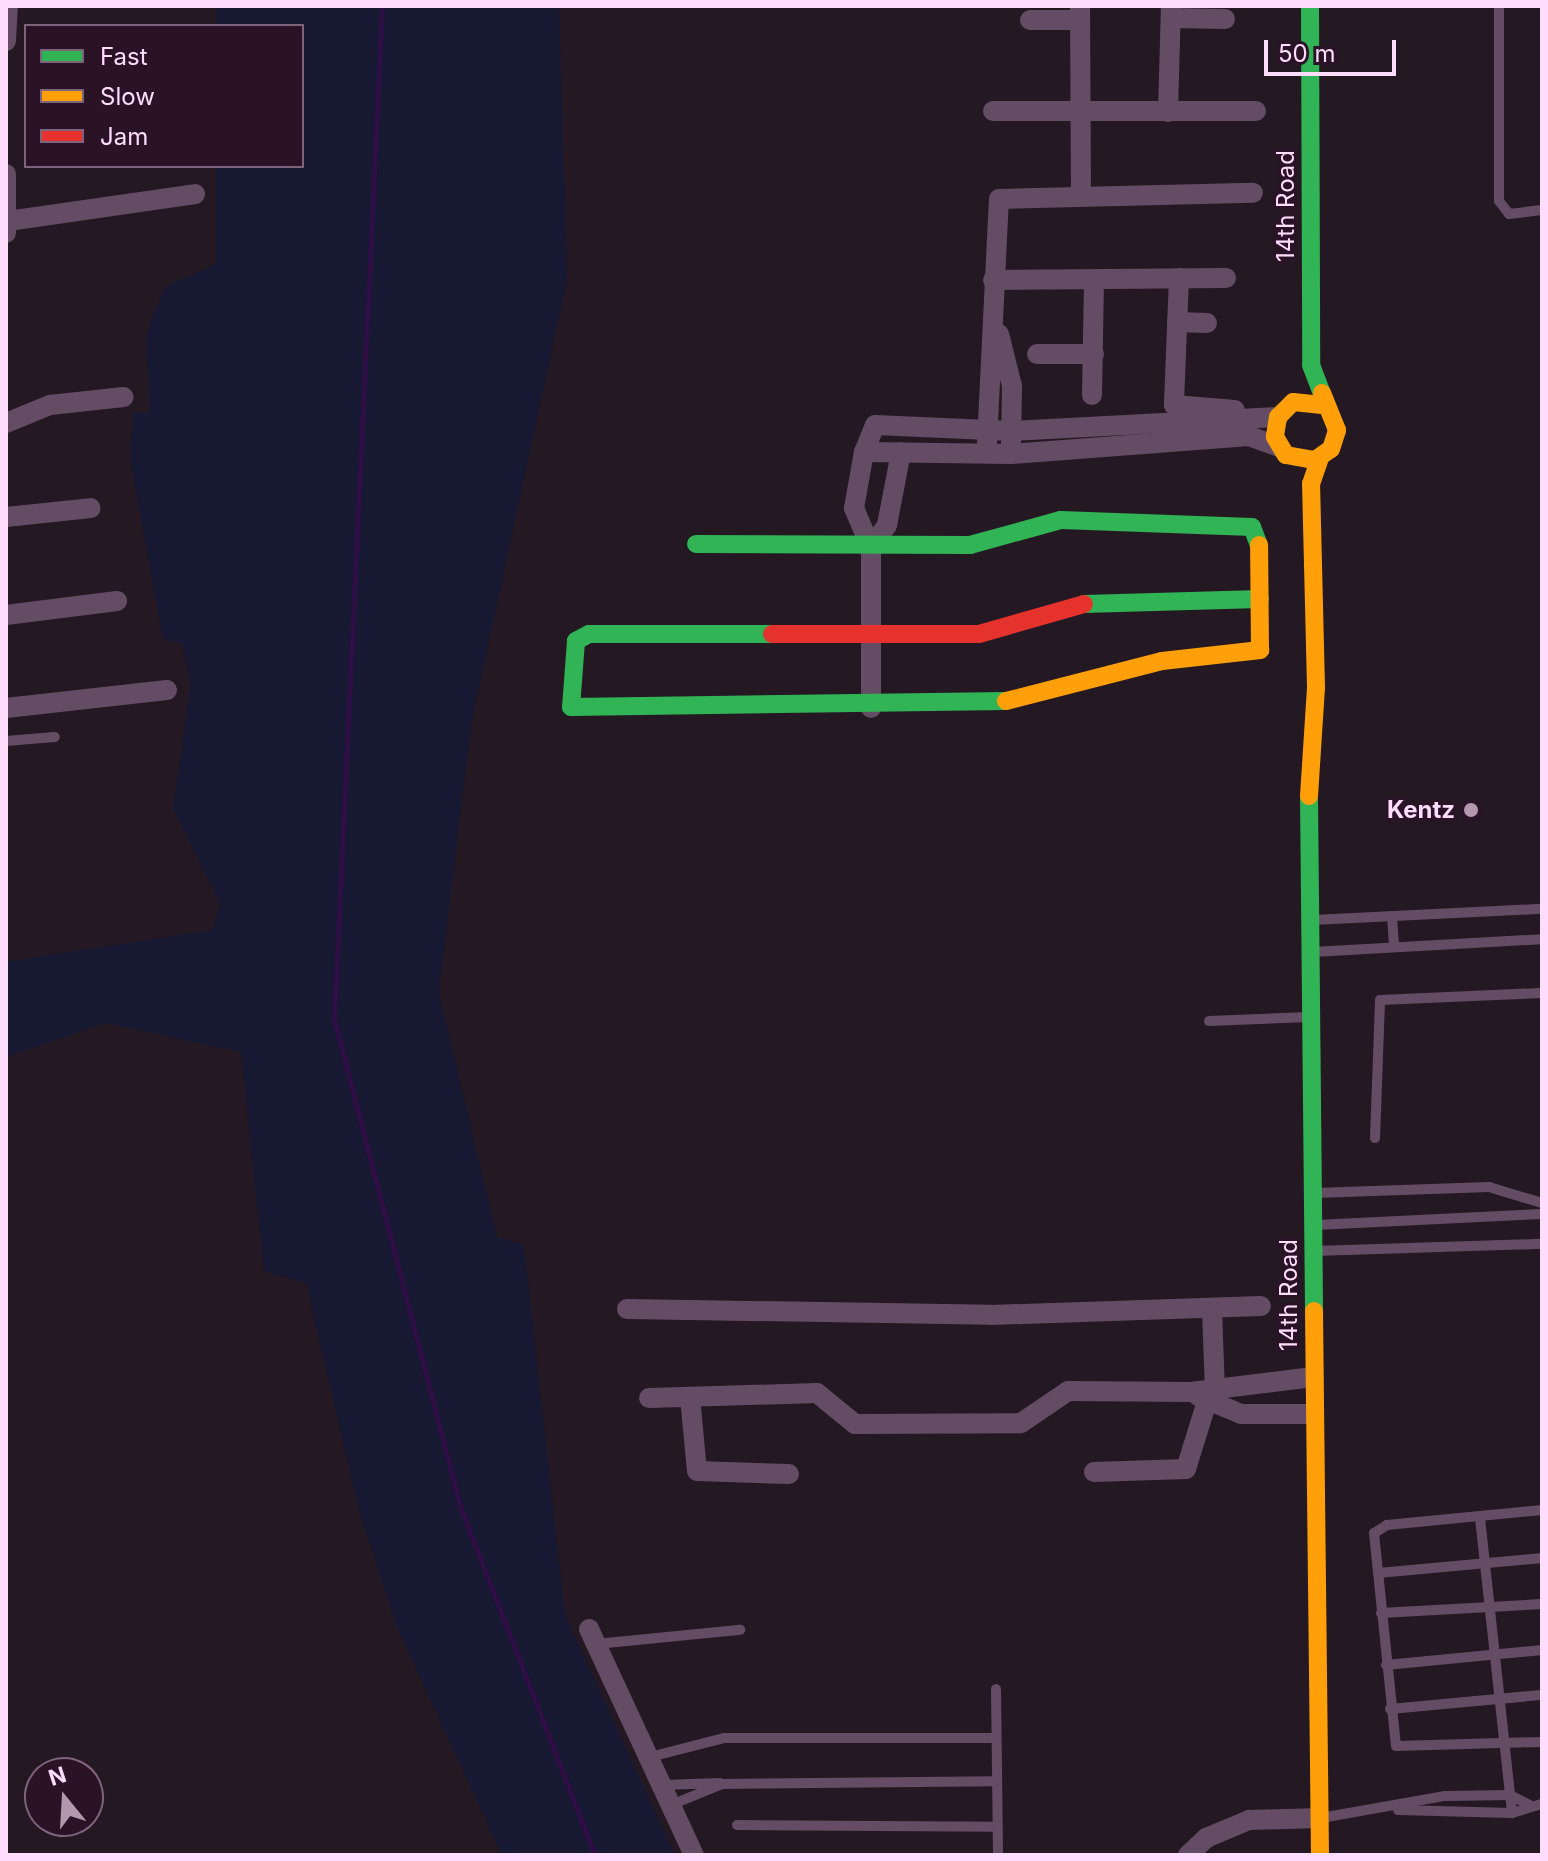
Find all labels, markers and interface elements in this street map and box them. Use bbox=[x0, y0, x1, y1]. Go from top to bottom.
legend bbox=[24, 24, 304, 168]
scale bar bbox=[1268, 24, 1400, 74]
text: 50 m bbox=[1278, 39, 1336, 68]
text: Fast bbox=[100, 42, 148, 71]
text: Slow bbox=[100, 82, 155, 111]
text: Jam bbox=[100, 122, 148, 151]
street label: 14th Road bbox=[1272, 150, 1300, 262]
place label: Kentz bbox=[1387, 796, 1455, 824]
marker: Kentz bbox=[1462, 801, 1480, 819]
street label: 14th Road bbox=[1275, 1239, 1303, 1351]
north arrow bbox=[24, 1757, 104, 1837]
text: N bbox=[45, 1761, 69, 1791]

